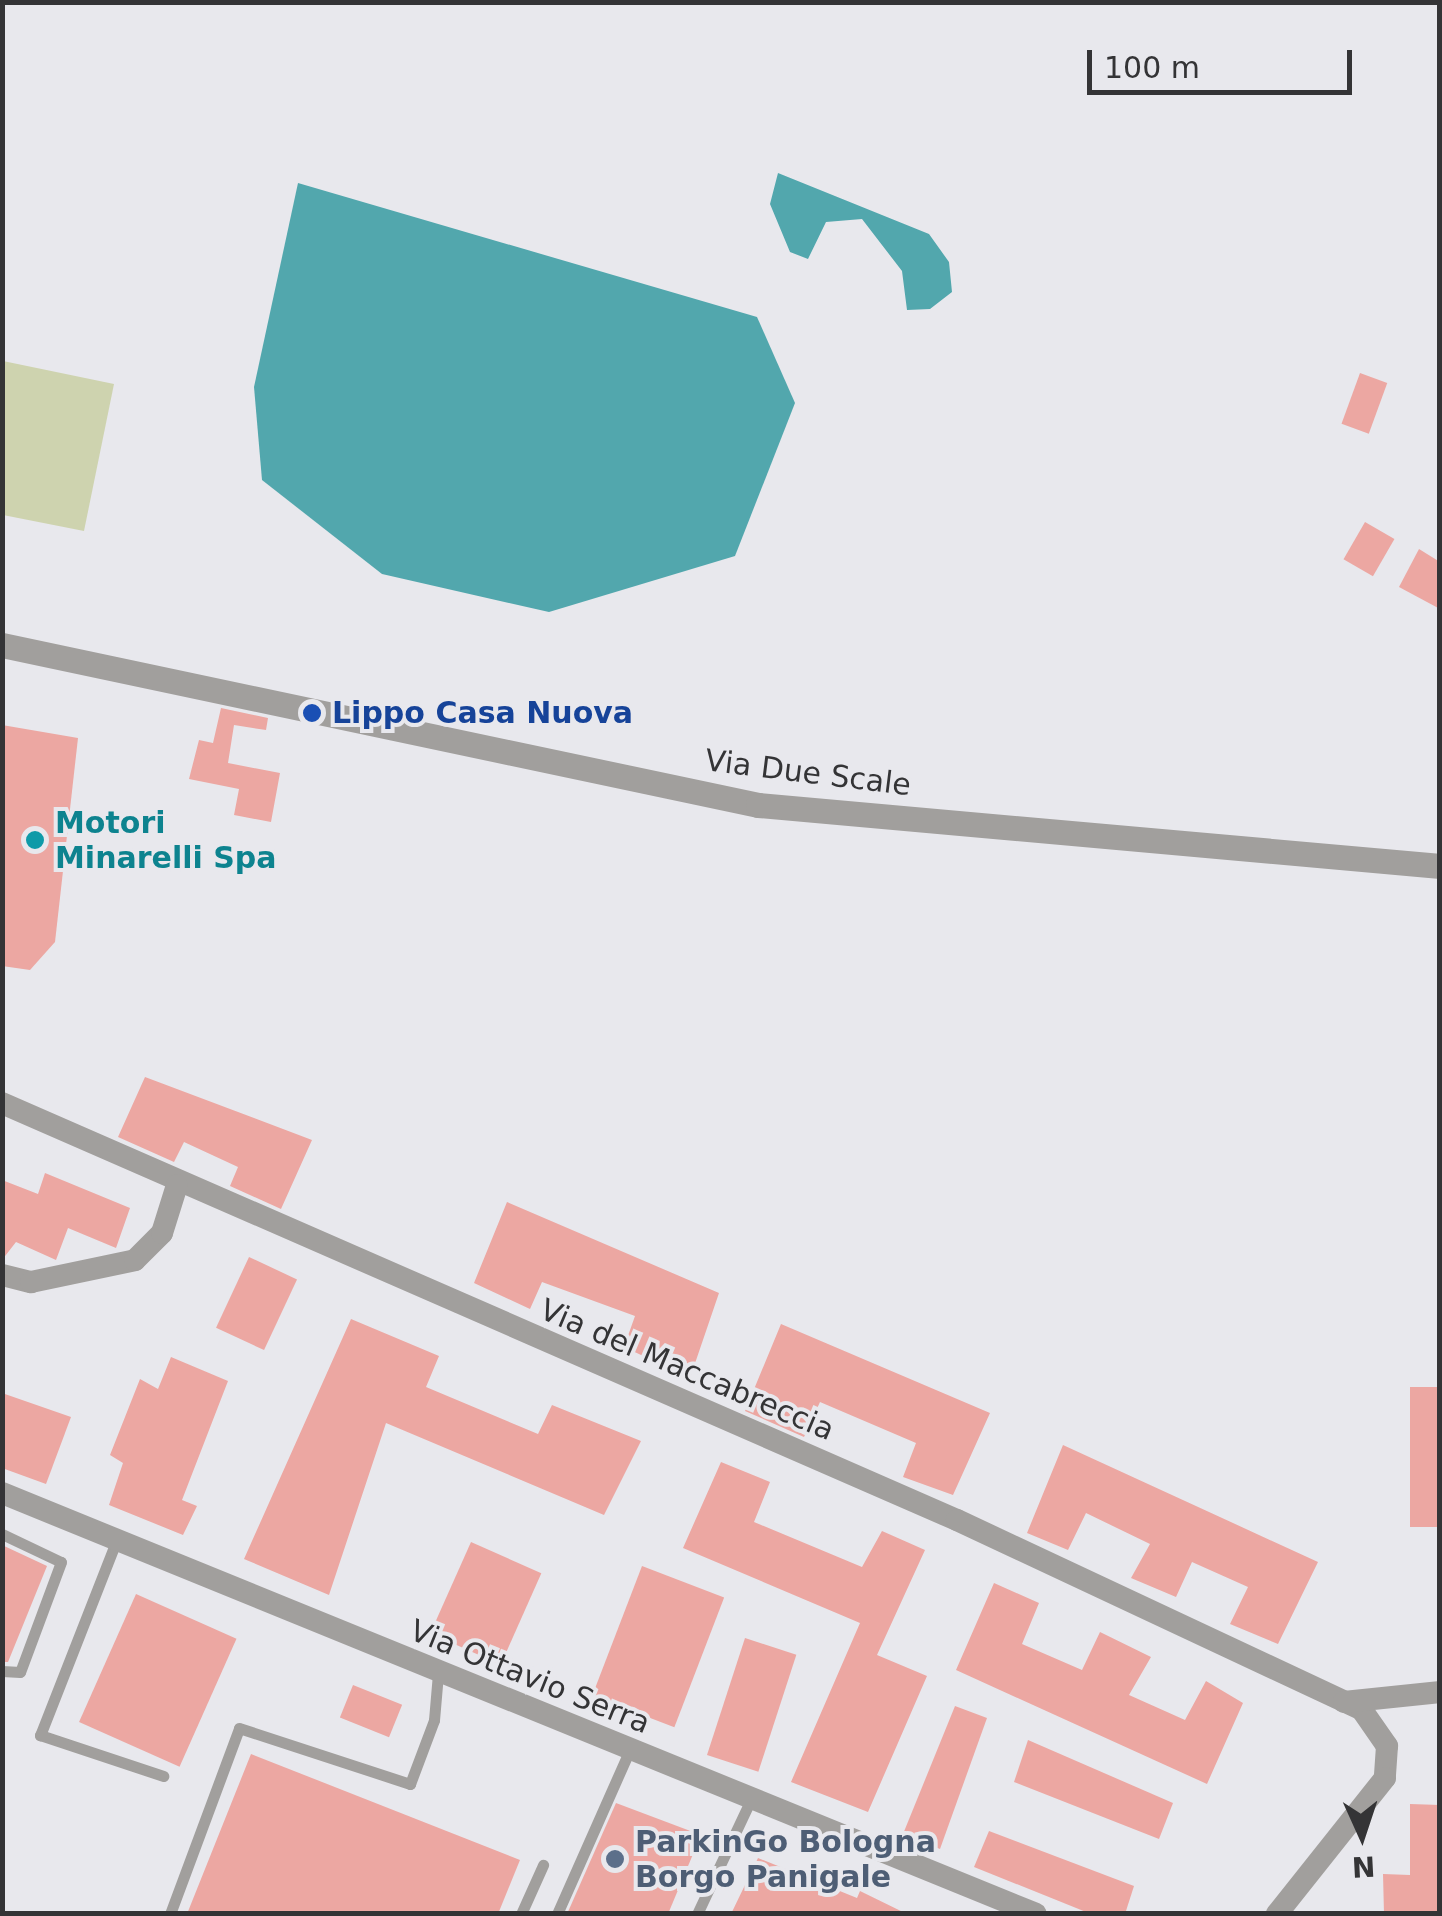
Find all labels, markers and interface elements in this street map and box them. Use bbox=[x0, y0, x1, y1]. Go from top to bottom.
scale bar bbox=[1092, 30, 1357, 92]
text: 100 m bbox=[1104, 50, 1200, 85]
place label: Lippo Casa Nuova bbox=[332, 695, 633, 731]
marker: Lippo Casa Nuova bbox=[301, 702, 323, 724]
street label: Via Due Scale bbox=[703, 743, 913, 803]
place label: Motori Minarelli Spa bbox=[55, 805, 276, 876]
marker: Motori Minarelli Spa bbox=[24, 829, 46, 851]
street label: Via del Maccabreccia bbox=[535, 1292, 839, 1448]
street label: Via Ottavio Serra bbox=[405, 1612, 655, 1742]
north arrow bbox=[1312, 1786, 1412, 1886]
place label: ParkinGo Bologna Borgo Panigale bbox=[635, 1824, 936, 1894]
marker: ParkinGo Bologna Borgo Panigale bbox=[604, 1848, 626, 1870]
text: N bbox=[1351, 1849, 1376, 1884]

